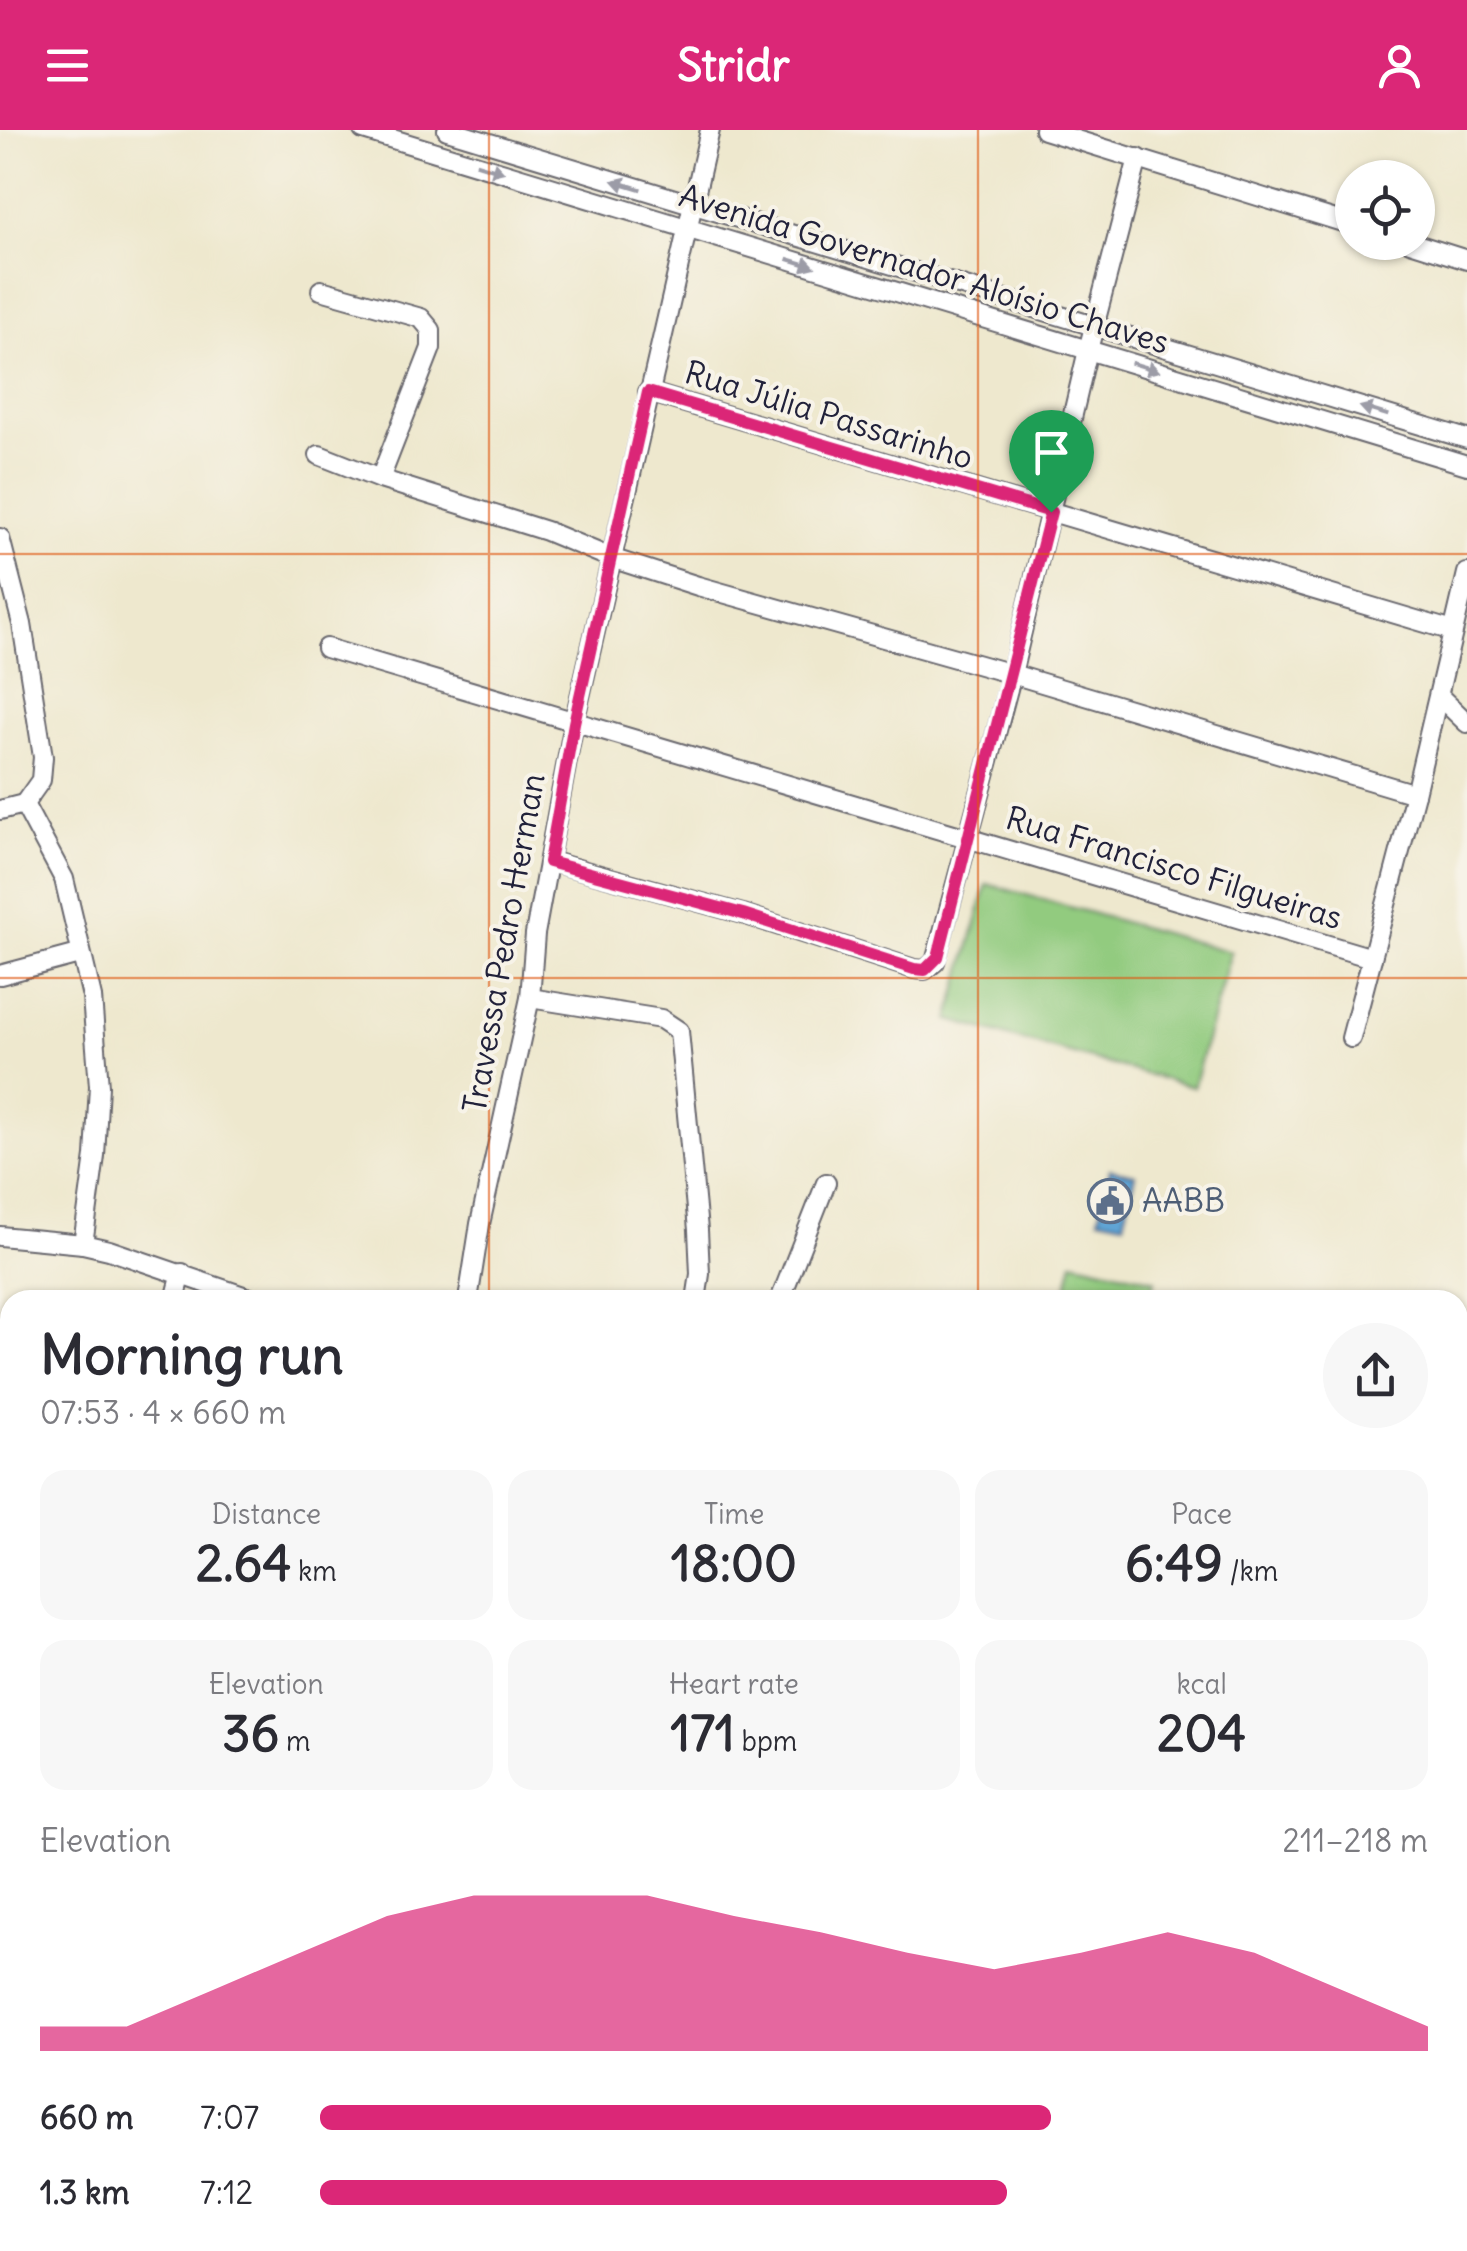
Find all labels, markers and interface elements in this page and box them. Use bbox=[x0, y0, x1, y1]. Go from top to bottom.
text: Stridr bbox=[677, 37, 790, 93]
icon: menu bbox=[40, 38, 95, 93]
icon: person bbox=[1372, 38, 1427, 93]
map controls bbox=[1335, 160, 1435, 260]
button: locate bbox=[1335, 160, 1435, 260]
one-way arrow bbox=[475, 162, 505, 177]
street label: Avenida Governador Aloísio Chaves bbox=[674, 174, 1174, 363]
one-way arrow bbox=[612, 177, 642, 192]
one-way arrow bbox=[786, 256, 816, 271]
street label: Rua Júlia Passarinho bbox=[680, 351, 978, 478]
one-way arrow bbox=[1130, 360, 1161, 375]
one-way arrow bbox=[1358, 403, 1388, 418]
pin bbox=[1009, 410, 1094, 513]
icon: arrive bbox=[1024, 425, 1079, 480]
street label: Travessa Pedro Herman bbox=[453, 770, 554, 1116]
street label: Rua Francisco Filgueiras bbox=[1001, 797, 1347, 938]
public building icon: AABB bbox=[1087, 1178, 1133, 1224]
place label: AABB bbox=[1142, 1180, 1225, 1221]
text: Morning run bbox=[40, 1320, 344, 1389]
button: share bbox=[1323, 1323, 1428, 1428]
text: 07:53 · 4 × 660 m bbox=[40, 1392, 286, 1433]
text: Distance bbox=[212, 1496, 321, 1532]
text: Time bbox=[704, 1496, 764, 1532]
text: Pace bbox=[1171, 1496, 1232, 1532]
text: 2.64 bbox=[196, 1532, 291, 1595]
text: 18:00 bbox=[671, 1532, 797, 1595]
text: 6:49 bbox=[1125, 1532, 1223, 1595]
text: km bbox=[291, 1553, 337, 1589]
text: /km bbox=[1223, 1553, 1278, 1589]
text: Elevation bbox=[209, 1666, 324, 1702]
text: Heart rate bbox=[669, 1666, 799, 1702]
text: kcal bbox=[1176, 1666, 1227, 1702]
text: 36 bbox=[222, 1702, 279, 1765]
text: 171 bbox=[671, 1702, 735, 1765]
text: 204 bbox=[1157, 1702, 1246, 1765]
text: m bbox=[279, 1723, 311, 1759]
text: bpm bbox=[735, 1723, 797, 1759]
text: Elevation bbox=[40, 1820, 171, 1861]
text: 211–218 m bbox=[1283, 1820, 1428, 1861]
text: 660 m bbox=[40, 2097, 134, 2138]
text: 7:07 bbox=[200, 2097, 259, 2138]
text: 1.3 km bbox=[40, 2172, 130, 2213]
text: 7:12 bbox=[200, 2172, 253, 2213]

